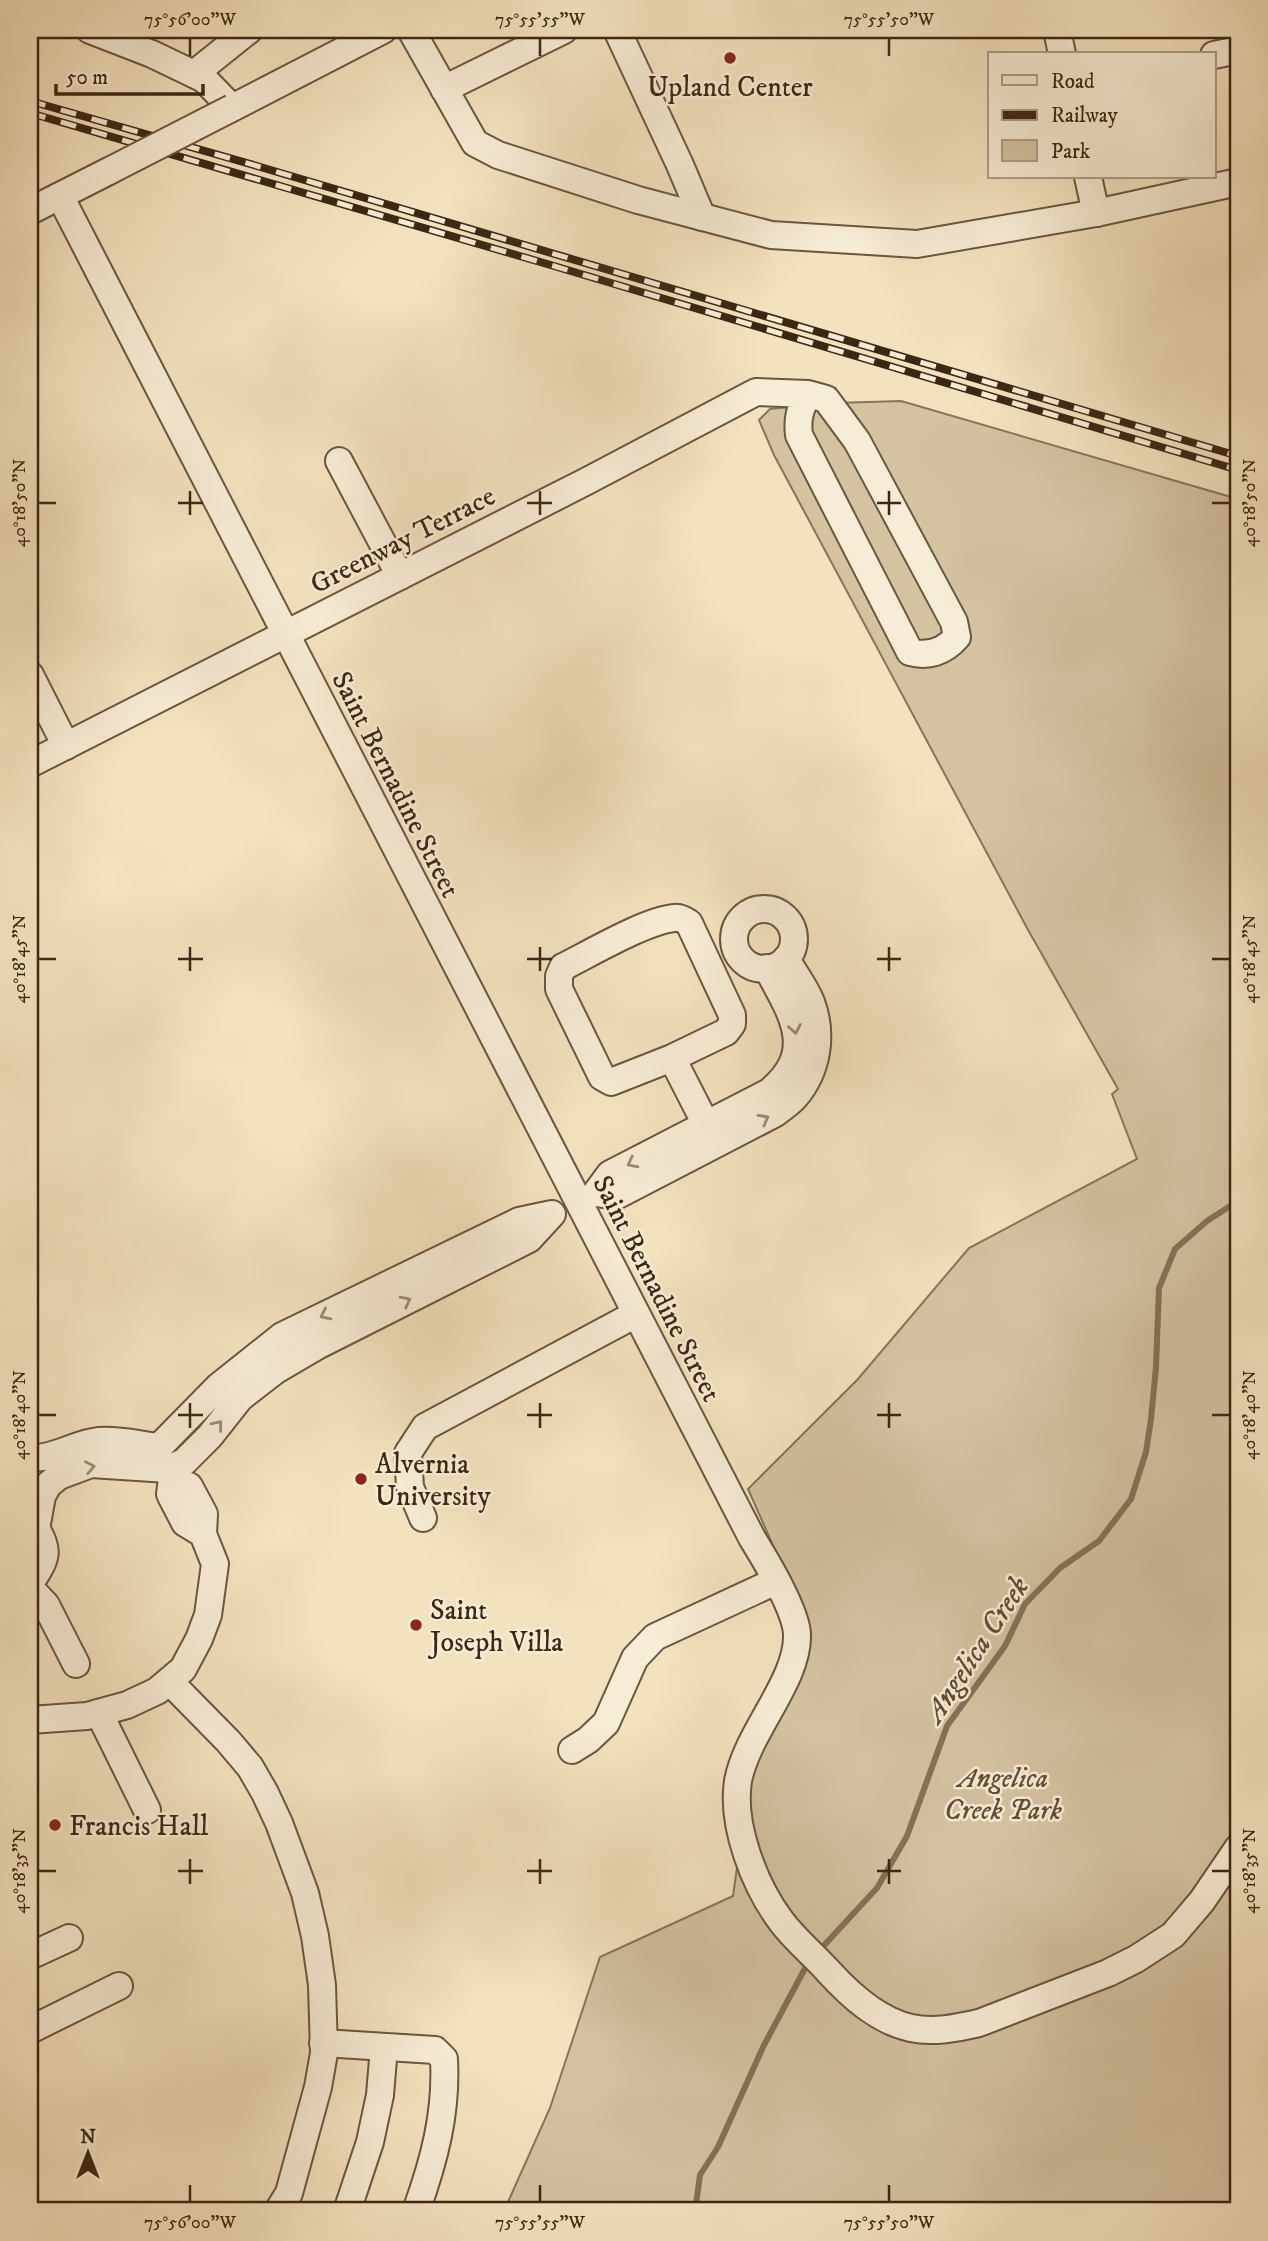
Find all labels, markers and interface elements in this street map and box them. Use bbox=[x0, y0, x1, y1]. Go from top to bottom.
text: 75°56'00"W bbox=[144, 9, 236, 31]
text: 75°55'55"W bbox=[495, 9, 585, 31]
text: 75°55'50"W bbox=[844, 9, 935, 31]
marker: Upland Center bbox=[722, 50, 738, 66]
scale bar bbox=[56, 52, 203, 96]
legend bbox=[988, 52, 1216, 178]
text: 50 m bbox=[66, 65, 108, 91]
text: Road bbox=[1051, 69, 1095, 95]
place label: Upland Center bbox=[647, 70, 813, 105]
text: Railway bbox=[1051, 103, 1119, 129]
text: Park bbox=[1051, 139, 1091, 165]
text: 40°18'50"N bbox=[9, 459, 31, 547]
text: 40°18'50"N bbox=[1239, 459, 1261, 547]
street label: Greenway Terrace bbox=[304, 479, 501, 602]
street label: Saint Bernadine Street bbox=[324, 666, 468, 904]
text: 40°18'45"N bbox=[9, 914, 31, 1003]
text: 40°18'45"N bbox=[1239, 914, 1261, 1003]
one-way arrow bbox=[787, 1023, 802, 1035]
one-way arrow bbox=[757, 1114, 769, 1128]
one-way arrow bbox=[626, 1155, 639, 1169]
street label: Saint Bernadine Street bbox=[585, 1170, 729, 1408]
one-way arrow bbox=[399, 1296, 411, 1310]
one-way arrow bbox=[320, 1306, 332, 1320]
text: 40°18'40"N bbox=[9, 1370, 31, 1460]
text: 40°18'40"N bbox=[1239, 1370, 1261, 1460]
one-way arrow bbox=[210, 1421, 223, 1433]
place label: Alvernia University bbox=[375, 1447, 492, 1514]
one-way arrow bbox=[84, 1460, 96, 1475]
marker: Alvernia University bbox=[353, 1471, 369, 1487]
water label: Angelica Creek bbox=[915, 1570, 1038, 1732]
place label: Saint Joseph Villa bbox=[427, 1593, 563, 1660]
marker: Saint Joseph Villa bbox=[408, 1617, 424, 1633]
park label: Angelica Creek Park bbox=[944, 1761, 1062, 1828]
place label: Francis Hall bbox=[69, 1809, 209, 1844]
marker: Francis Hall bbox=[47, 1817, 63, 1833]
text: 40°18'35"N bbox=[9, 1828, 31, 1914]
text: 40°18'35"N bbox=[1239, 1828, 1261, 1914]
north arrow bbox=[52, 2118, 122, 2188]
text: N bbox=[80, 2126, 96, 2149]
text: 75°56'00"W bbox=[144, 2212, 236, 2234]
text: 75°55'55"W bbox=[495, 2212, 585, 2234]
text: 75°55'50"W bbox=[844, 2212, 935, 2234]

